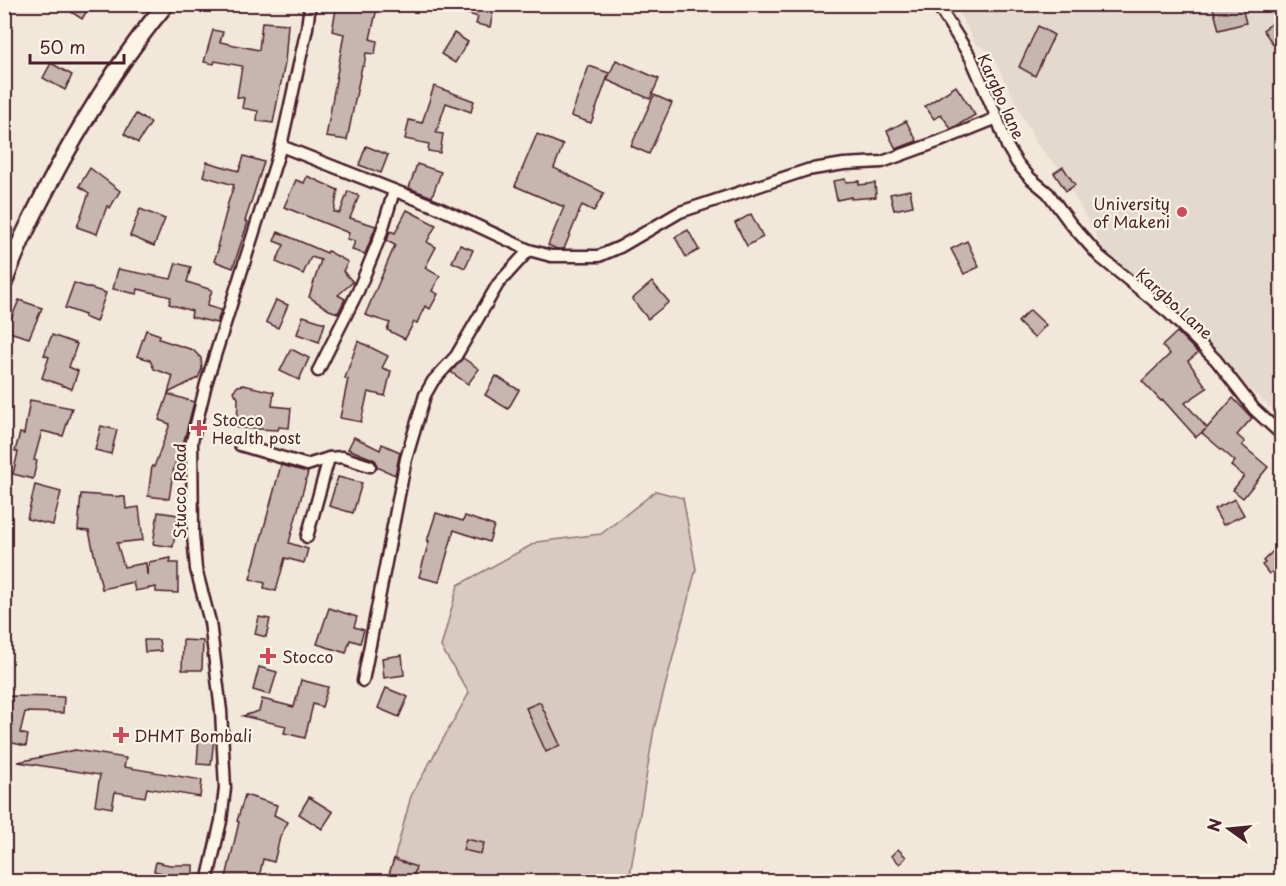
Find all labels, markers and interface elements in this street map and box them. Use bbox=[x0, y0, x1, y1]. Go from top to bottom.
scale bar bbox=[30, 27, 124, 65]
text: 50 m bbox=[39, 33, 86, 60]
street label: Kargbo lane bbox=[972, 49, 1032, 143]
place label: University of Makeni bbox=[1093, 191, 1170, 233]
marker: University of Makeni bbox=[1175, 205, 1189, 219]
street label: Kargbo Lane bbox=[1131, 262, 1219, 344]
place label: Stocco Health post bbox=[212, 407, 301, 449]
marker: Stocco Health post bbox=[190, 419, 208, 437]
street label: Stucco Road bbox=[167, 443, 191, 539]
place label: Stocco bbox=[282, 644, 334, 668]
marker: Stocco bbox=[259, 647, 277, 665]
place label: DHMT Bombali bbox=[134, 723, 252, 747]
marker: DHMT Bombali bbox=[112, 726, 130, 744]
north arrow bbox=[1199, 799, 1259, 859]
text: N bbox=[1200, 816, 1227, 834]

